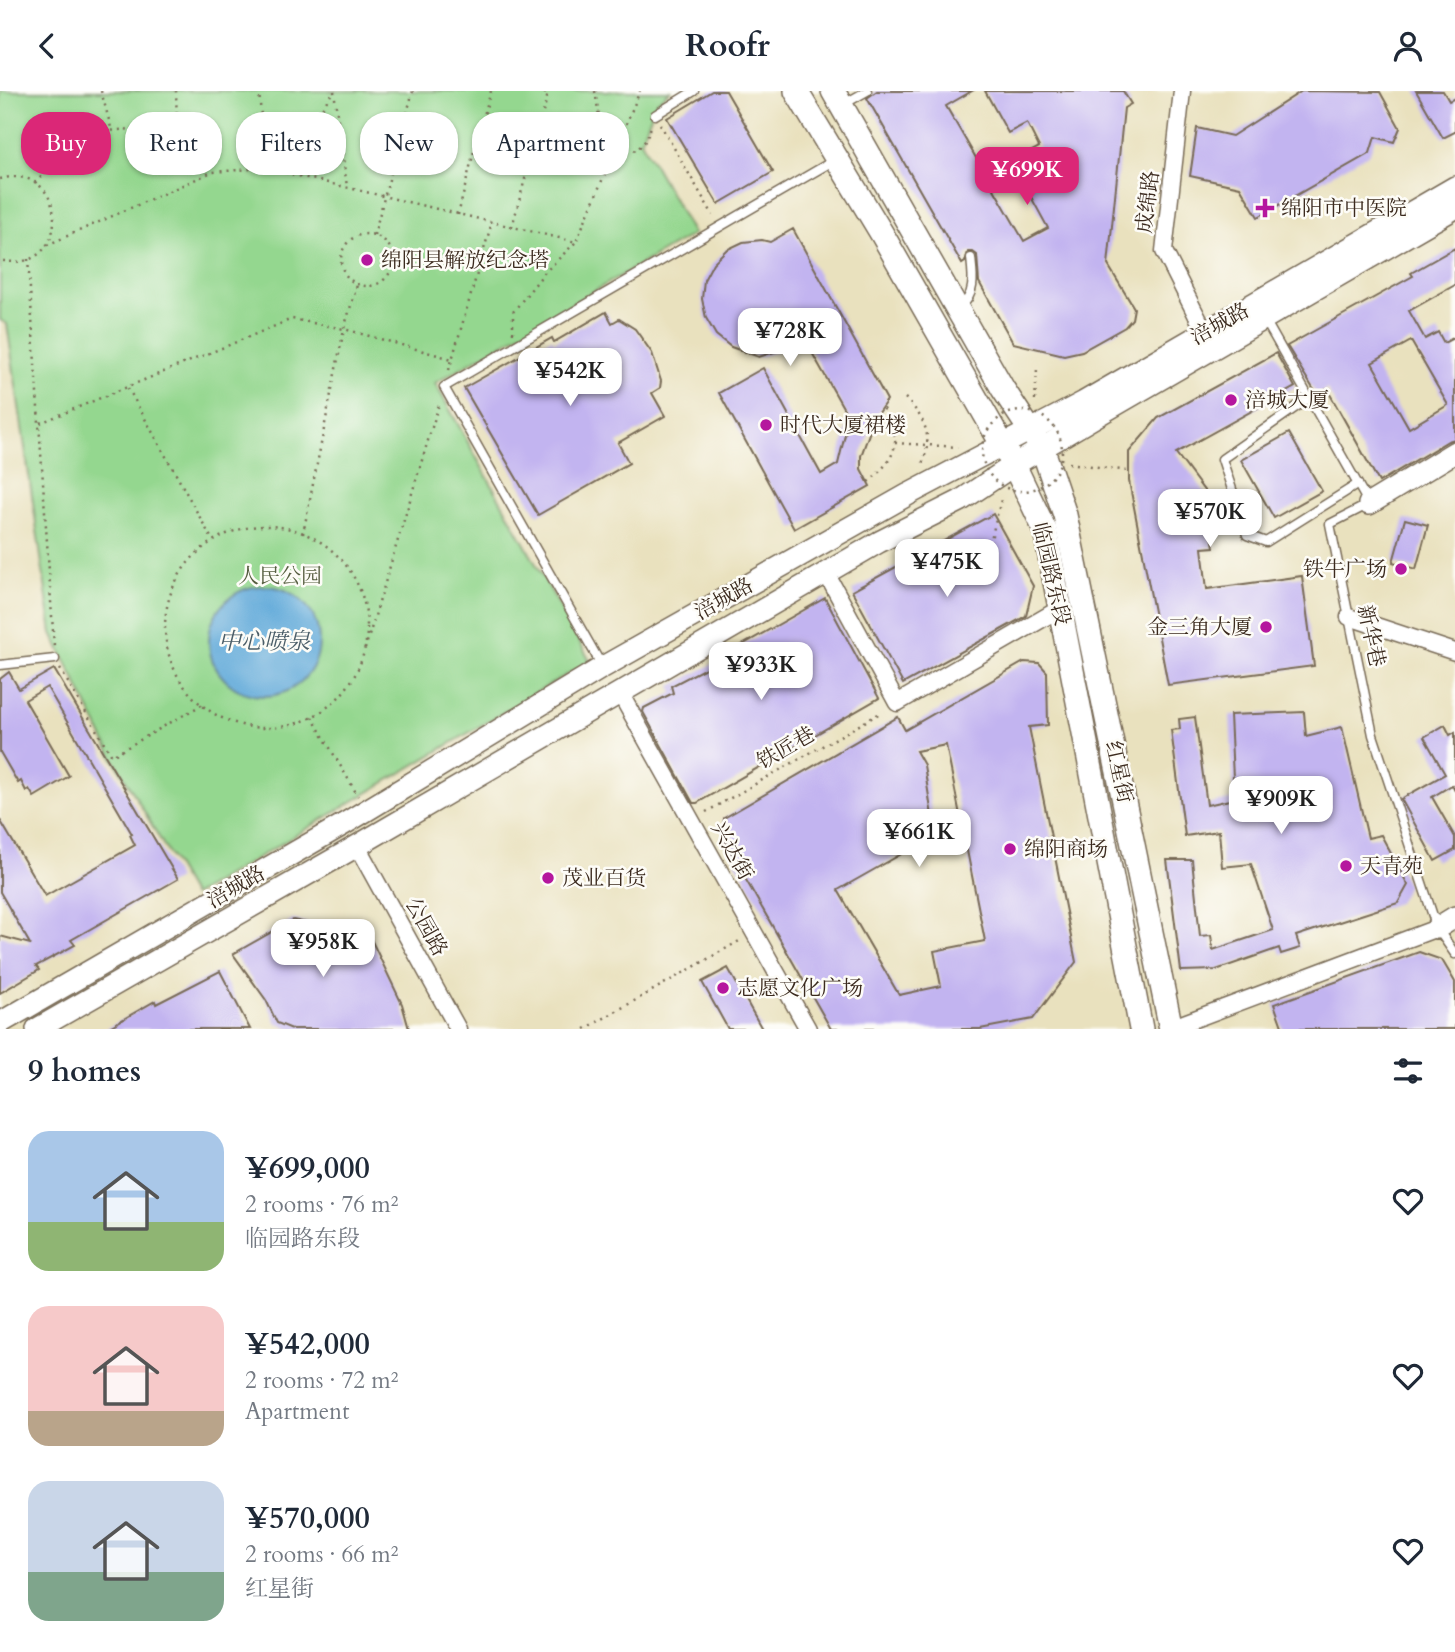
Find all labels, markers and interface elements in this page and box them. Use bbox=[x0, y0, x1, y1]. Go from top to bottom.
text: Roofr bbox=[685, 24, 770, 68]
icon: back bbox=[28, 27, 66, 65]
icon: person bbox=[1389, 27, 1427, 65]
chip: Buy bbox=[21, 112, 111, 175]
chip: Rent bbox=[125, 112, 222, 175]
chip: Filters bbox=[236, 112, 346, 175]
chip: New bbox=[360, 112, 458, 175]
chip: Apartment bbox=[472, 112, 629, 175]
pin: ¥699K bbox=[978, 148, 1076, 207]
text: ¥699K bbox=[991, 154, 1063, 185]
street label: 成绵路 bbox=[1130, 169, 1166, 235]
place label: 绵阳市中医院 bbox=[1281, 194, 1407, 223]
marker: 绵阳市中医院 bbox=[1255, 198, 1275, 218]
place label: 绵阳县解放纪念塔 bbox=[381, 246, 549, 275]
marker: 绵阳县解放纪念塔 bbox=[359, 252, 375, 268]
street label: 涪城路 bbox=[1185, 296, 1255, 352]
pin: ¥728K bbox=[741, 309, 839, 368]
text: ¥728K bbox=[754, 315, 826, 346]
pin: ¥542K bbox=[521, 349, 619, 408]
text: ¥542K bbox=[534, 355, 606, 386]
place label: 涪城大厦 bbox=[1245, 386, 1329, 415]
marker: 涪城大厦 bbox=[1223, 392, 1239, 408]
place label: 时代大厦裙楼 bbox=[780, 411, 906, 440]
marker: 时代大厦裙楼 bbox=[758, 417, 774, 433]
pin: ¥570K bbox=[1161, 489, 1259, 549]
text: ¥570K bbox=[1174, 496, 1246, 527]
street label: 临园路东段 bbox=[1025, 520, 1077, 628]
pin: ¥475K bbox=[898, 539, 996, 599]
text: ¥475K bbox=[911, 546, 983, 577]
place label: 铁牛广场 bbox=[1303, 555, 1387, 584]
marker: 铁牛广场 bbox=[1393, 561, 1409, 577]
park label: 人民公园 bbox=[238, 562, 322, 591]
street label: 涪城路 bbox=[689, 571, 759, 627]
street label: 新华巷 bbox=[1350, 602, 1392, 670]
place label: 金三角大厦 bbox=[1147, 613, 1252, 642]
marker: 金三角大厦 bbox=[1258, 619, 1274, 635]
water label: 中心喷泉 bbox=[218, 626, 311, 657]
pin: ¥933K bbox=[712, 643, 810, 702]
text: ¥933K bbox=[725, 649, 797, 680]
street label: 铁匠巷 bbox=[751, 720, 821, 776]
street label: 红星街 bbox=[1098, 738, 1140, 806]
pin: ¥909K bbox=[1232, 777, 1330, 836]
text: ¥909K bbox=[1245, 783, 1317, 814]
pin: ¥661K bbox=[870, 809, 968, 869]
street label: 兴达街 bbox=[704, 816, 760, 886]
text: ¥661K bbox=[883, 816, 955, 847]
place label: 绵阳商场 bbox=[1024, 835, 1108, 864]
marker: 绵阳商场 bbox=[1002, 841, 1018, 857]
place label: 天青苑 bbox=[1360, 852, 1423, 881]
marker: 天青苑 bbox=[1338, 858, 1354, 874]
street label: 涪城路 bbox=[201, 859, 271, 915]
place label: 茂业百货 bbox=[562, 864, 646, 893]
marker: 茂业百货 bbox=[540, 870, 556, 886]
street label: 公园路 bbox=[398, 892, 454, 962]
pin: ¥958K bbox=[274, 919, 372, 979]
text: ¥958K bbox=[287, 926, 359, 957]
place label: 志愿文化广场 bbox=[737, 974, 863, 1003]
marker: 志愿文化广场 bbox=[715, 980, 731, 996]
text: 9 homes bbox=[28, 1051, 141, 1092]
icon: filters bbox=[1389, 1052, 1427, 1090]
text: ¥699,000 bbox=[245, 1148, 370, 1189]
icon: home bbox=[84, 1159, 168, 1243]
icon: heart bbox=[1389, 1182, 1427, 1220]
text: 2 rooms · 76 m² bbox=[245, 1189, 398, 1220]
text: 临园路东段 bbox=[245, 1223, 360, 1254]
text: ¥542,000 bbox=[245, 1324, 370, 1365]
icon: home bbox=[84, 1334, 168, 1418]
icon: heart bbox=[1389, 1357, 1427, 1395]
text: 2 rooms · 72 m² bbox=[245, 1365, 398, 1396]
text: Apartment bbox=[245, 1396, 349, 1427]
text: ¥570,000 bbox=[245, 1498, 370, 1539]
icon: home bbox=[84, 1509, 168, 1593]
icon: heart bbox=[1389, 1532, 1427, 1570]
text: 2 rooms · 66 m² bbox=[245, 1539, 398, 1570]
text: 红星街 bbox=[245, 1573, 314, 1604]

